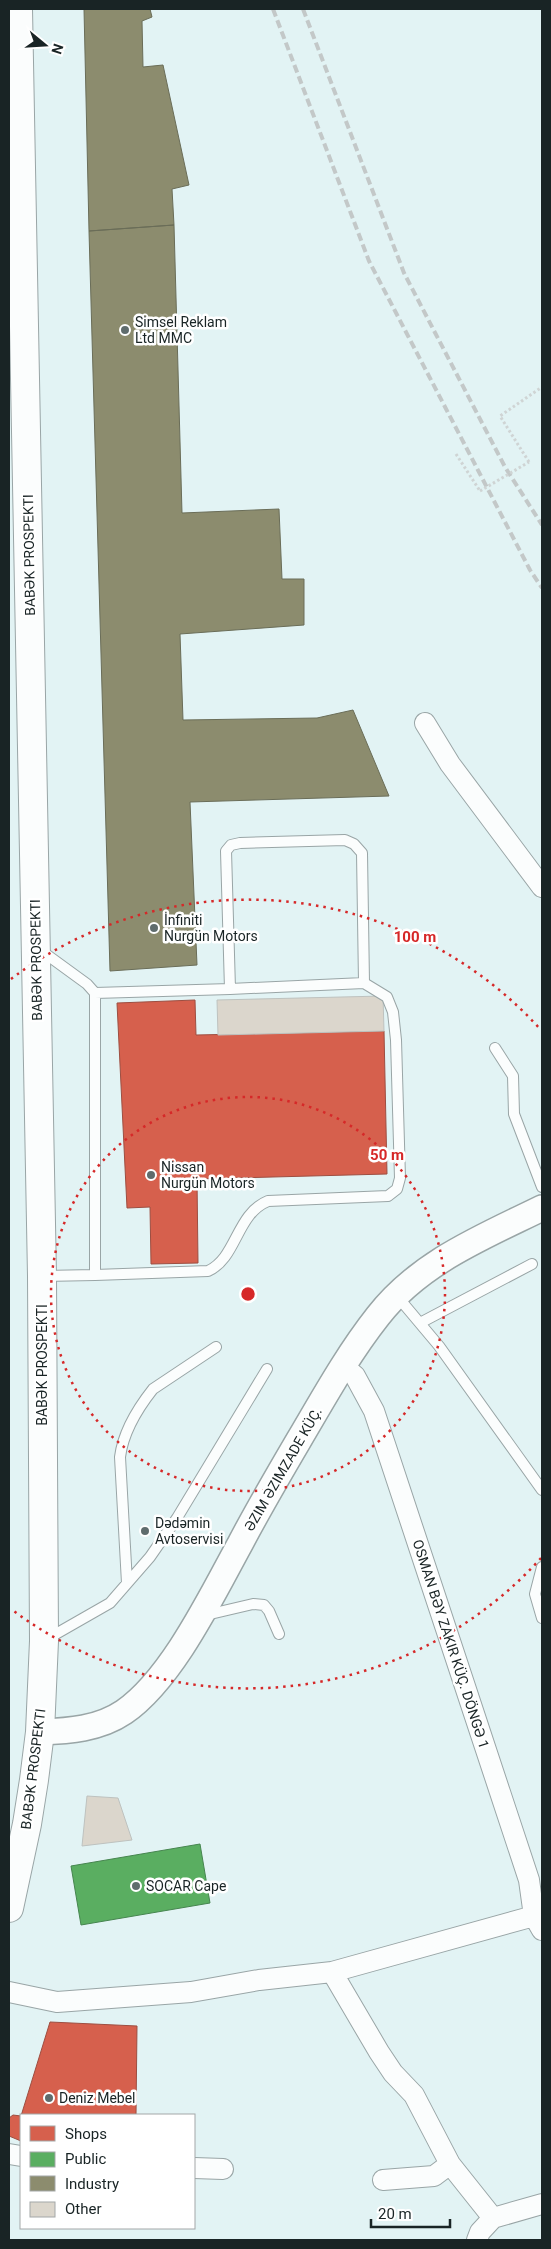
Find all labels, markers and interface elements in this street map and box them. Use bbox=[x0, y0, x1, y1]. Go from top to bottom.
north arrow bbox=[20, 20, 70, 70]
text: N bbox=[48, 42, 67, 56]
place label: Simsel Reklam Ltd MMC bbox=[135, 314, 227, 346]
marker: Simsel Reklam Ltd MMC bbox=[119, 324, 131, 336]
street label: BABƏK PROSPEKTI bbox=[20, 494, 38, 616]
street label: BABƏK PROSPEKTI bbox=[27, 899, 45, 1021]
place label: İnfiniti Nurgün Motors bbox=[164, 912, 258, 944]
marker: İnfiniti Nurgün Motors bbox=[148, 922, 160, 934]
text: 100 m bbox=[394, 928, 436, 946]
text: 50 m bbox=[370, 1146, 404, 1164]
place label: Nissan Nurgün Motors bbox=[161, 1159, 255, 1191]
marker: Nissan Nurgün Motors bbox=[145, 1169, 157, 1181]
centre of rings bbox=[239, 1285, 257, 1303]
street label: BABƏK PROSPEKTI bbox=[34, 1304, 50, 1426]
street label: ƏZIM ƏZIMZADE KÜÇ. bbox=[241, 1404, 325, 1534]
place label: Dədəmin Avtoservisi bbox=[155, 1515, 223, 1547]
marker: Dədəmin Avtoservisi bbox=[139, 1525, 151, 1537]
street label: OSMAN BƏY ZAKIR KÜÇ. DÖNGƏ 1 bbox=[410, 1538, 492, 1750]
street label: BABƏK PROSPEKTI bbox=[18, 1708, 48, 1830]
place label: SOCAR Cape bbox=[146, 1878, 226, 1894]
marker: SOCAR Cape bbox=[130, 1880, 142, 1892]
place label: Deniz Mebel bbox=[59, 2090, 136, 2106]
marker: Deniz Mebel bbox=[43, 2092, 55, 2104]
legend bbox=[20, 2114, 195, 2229]
text: Shops bbox=[65, 2125, 107, 2143]
text: Public bbox=[65, 2150, 106, 2168]
text: Industry bbox=[65, 2175, 119, 2193]
scale bar bbox=[371, 2196, 450, 2228]
text: Other bbox=[65, 2200, 102, 2218]
text: 20 m bbox=[378, 2205, 412, 2223]

